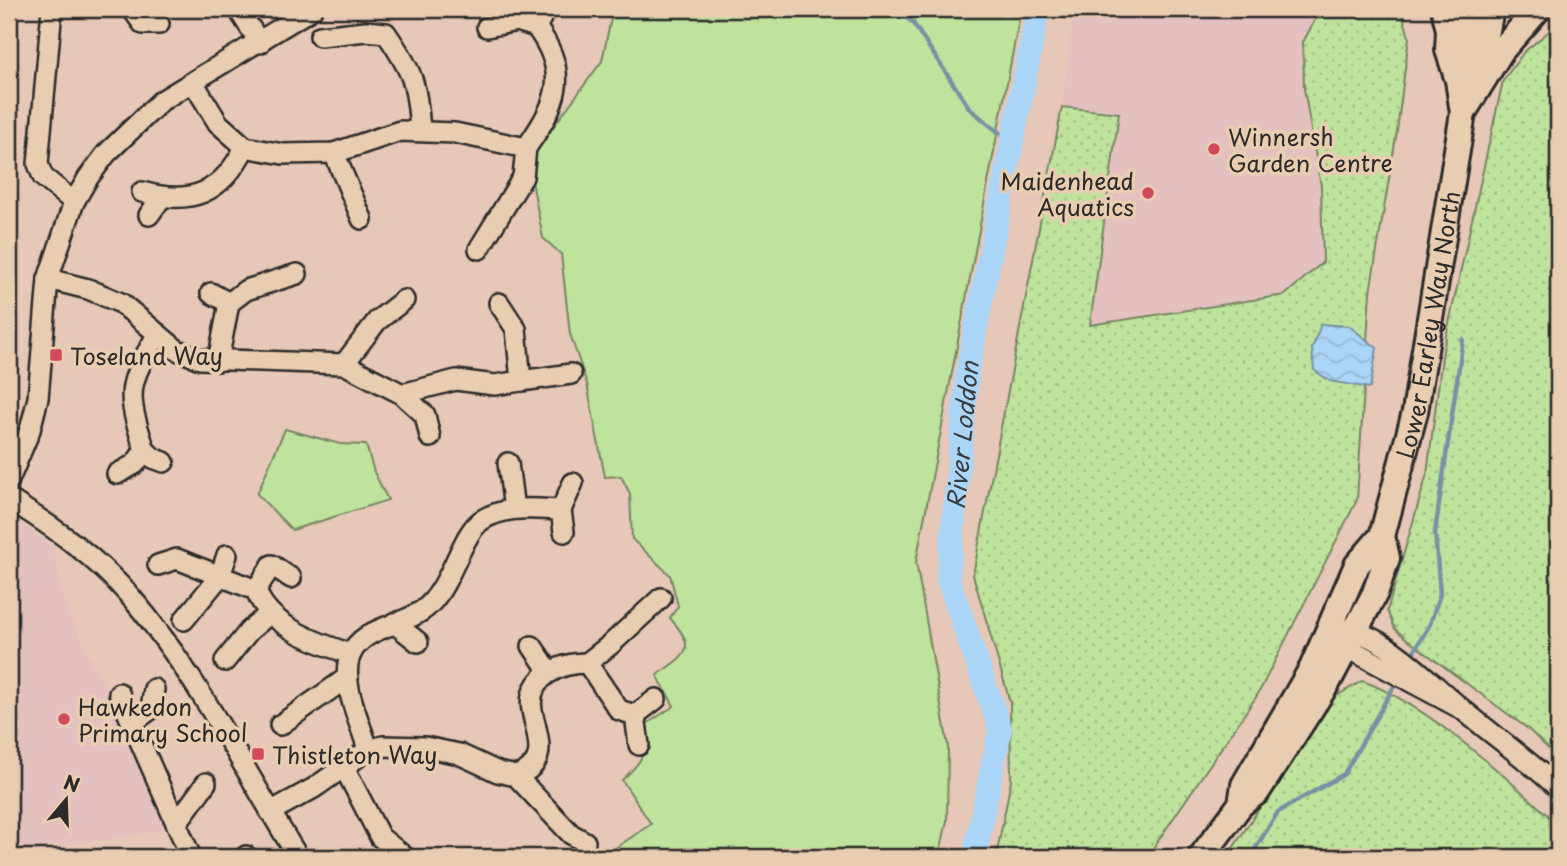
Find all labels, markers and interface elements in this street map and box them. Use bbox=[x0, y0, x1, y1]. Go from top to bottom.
place label: Winnersh Garden Centre bbox=[1228, 119, 1393, 180]
marker: Winnersh Garden Centre bbox=[1206, 141, 1222, 157]
place label: Maidenhead Aquatics bbox=[1001, 163, 1134, 224]
marker: Maidenhead Aquatics bbox=[1140, 185, 1156, 201]
street label: Lower Earley Way North bbox=[1386, 188, 1468, 462]
place label: Toseland Way bbox=[70, 338, 223, 373]
marker: Toseland Way bbox=[48, 347, 64, 363]
water label: River Loddon bbox=[937, 358, 987, 511]
place label: Hawkedon Primary School bbox=[78, 689, 247, 750]
marker: Hawkedon Primary School bbox=[56, 711, 72, 727]
place label: Thistleton Way bbox=[272, 737, 438, 772]
marker: Thistleton Way bbox=[250, 746, 266, 762]
north arrow bbox=[32, 764, 102, 834]
text: N bbox=[60, 767, 84, 799]

